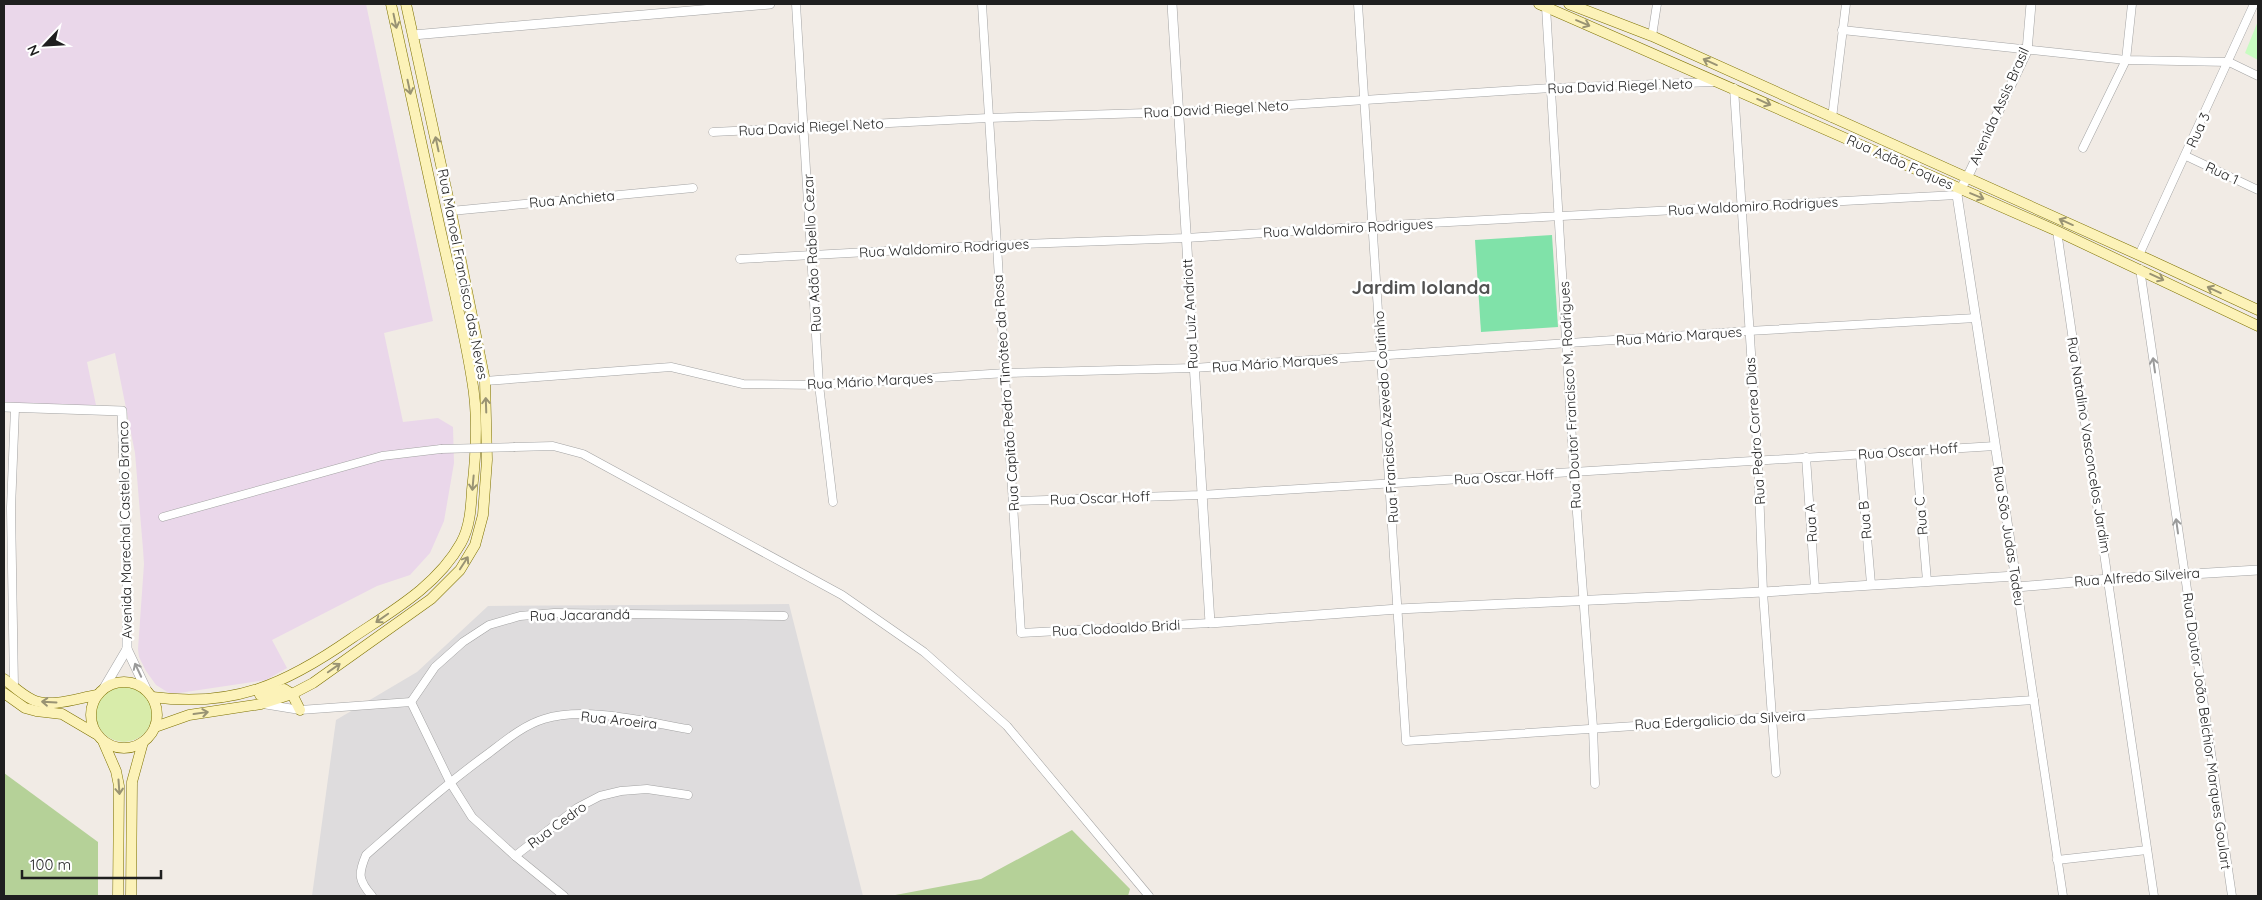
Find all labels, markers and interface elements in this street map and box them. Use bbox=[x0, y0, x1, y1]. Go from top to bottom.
one-way arrow bbox=[391, 13, 400, 29]
one-way arrow bbox=[1575, 19, 1590, 29]
north arrow bbox=[20, 20, 70, 70]
text: N bbox=[23, 42, 44, 59]
street label: Avenida Assis Brasil bbox=[1965, 44, 2033, 168]
one-way arrow bbox=[1703, 57, 1718, 67]
street label: Rua David Riegel Neto bbox=[1547, 74, 1693, 98]
one-way arrow bbox=[405, 78, 414, 94]
street label: Rua David Riegel Neto bbox=[1143, 96, 1289, 122]
one-way arrow bbox=[1756, 97, 1771, 107]
street label: Rua 3 bbox=[2182, 109, 2214, 151]
street label: Rua David Riegel Neto bbox=[738, 114, 884, 140]
street label: Rua Adão Foques bbox=[1844, 130, 1956, 194]
one-way arrow bbox=[432, 137, 441, 153]
street label: Rua 1 bbox=[2202, 158, 2242, 188]
street label: Rua Manoel Francisco das Neves bbox=[434, 167, 492, 381]
street label: Rua Adão Rabello Cezar bbox=[799, 173, 825, 333]
street label: Rua Anchieta bbox=[528, 186, 616, 212]
one-way arrow bbox=[1969, 192, 1984, 202]
street label: Rua Waldomiro Rodrigues bbox=[1668, 193, 1838, 219]
street label: Rua Waldomiro Rodrigues bbox=[1263, 215, 1433, 241]
one-way arrow bbox=[2059, 217, 2074, 227]
street label: Rua Waldomiro Rodrigues bbox=[859, 235, 1029, 261]
street label: Rua Luiz Andriott bbox=[1178, 258, 1202, 370]
one-way arrow bbox=[2149, 272, 2164, 282]
street label: Rua Capitão Pedro Timóteo da Rosa bbox=[989, 274, 1023, 512]
district label: Jardim Iolanda bbox=[1352, 275, 1490, 299]
street label: Rua Doutor Francisco M. Rodrigues bbox=[1555, 281, 1585, 509]
one-way arrow bbox=[2207, 284, 2222, 294]
street label: Rua Francisco Azevedo Coutinho bbox=[1370, 310, 1402, 524]
street label: Rua Mário Marques bbox=[1615, 323, 1743, 349]
street label: Rua Natalino Vasconcelos Jardim bbox=[2063, 335, 2115, 555]
street label: Rua Mário Marques bbox=[1211, 350, 1339, 376]
street label: Rua Pedro Correa Dias bbox=[1741, 357, 1769, 505]
one-way arrow bbox=[2148, 357, 2158, 373]
street label: Rua Mário Marques bbox=[806, 369, 934, 393]
one-way arrow bbox=[481, 397, 491, 414]
street label: Avenida Marechal Castelo Branco bbox=[114, 421, 136, 639]
street label: Rua Oscar Hoff bbox=[1857, 439, 1959, 463]
street label: Rua Oscar Hoff bbox=[1453, 465, 1555, 489]
street label: Rua São Judas Tadeu bbox=[1989, 465, 2029, 607]
one-way arrow bbox=[468, 474, 478, 490]
street label: Rua Oscar Hoff bbox=[1050, 487, 1150, 509]
street label: Rua C bbox=[1910, 496, 1932, 536]
street label: Rua B bbox=[1854, 500, 1876, 540]
street label: Rua A bbox=[1801, 503, 1821, 543]
one-way arrow bbox=[2172, 518, 2182, 534]
one-way arrow bbox=[459, 556, 469, 570]
street label: Rua Alfredo Silveira bbox=[2073, 564, 2201, 590]
street label: Rua Doutor João Belchior Marques Goulart bbox=[2179, 591, 2235, 871]
street label: Rua Jacarandá bbox=[530, 605, 630, 625]
one-way arrow bbox=[375, 613, 389, 623]
street label: Rua Clodoaldo Bridi bbox=[1051, 616, 1181, 640]
one-way arrow bbox=[132, 663, 142, 678]
one-way arrow bbox=[326, 663, 340, 673]
one-way arrow bbox=[41, 697, 57, 706]
street label: Rua Aroeira bbox=[580, 707, 658, 733]
street label: Rua Edergalicio da Silveira bbox=[1634, 707, 1806, 733]
one-way arrow bbox=[193, 708, 209, 718]
one-way arrow bbox=[114, 779, 123, 795]
street label: Rua Cedro bbox=[524, 798, 590, 852]
scale bar bbox=[22, 848, 161, 880]
text: 100 m bbox=[30, 855, 71, 874]

